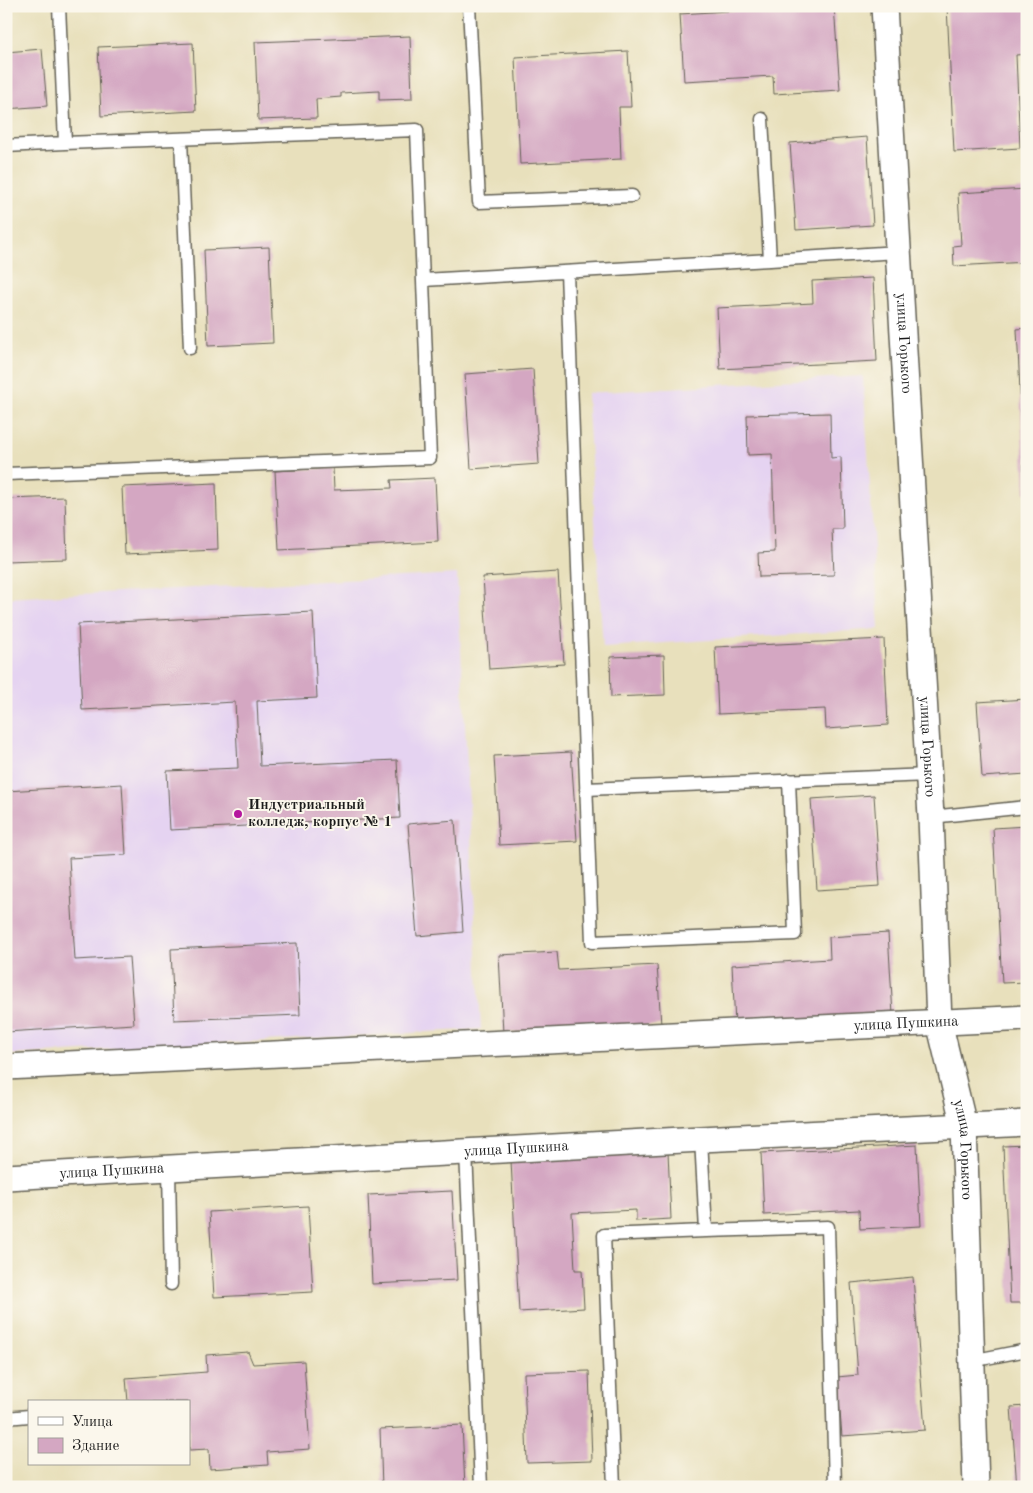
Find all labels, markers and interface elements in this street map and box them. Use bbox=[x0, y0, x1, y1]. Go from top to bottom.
street label: улица Горького bbox=[893, 293, 914, 394]
street label: улица Горького bbox=[917, 696, 937, 798]
place label: Индустриальный колледж, корпус № 1 bbox=[248, 798, 392, 830]
marker: Индустриальный колледж, корпус № 1 bbox=[232, 808, 244, 820]
street label: улица Пушкина bbox=[853, 1014, 959, 1034]
street label: улица Горького bbox=[950, 1098, 974, 1200]
street label: улица Пушкина bbox=[463, 1139, 570, 1159]
street label: улица Пушкина bbox=[59, 1161, 165, 1182]
legend bbox=[28, 1400, 190, 1466]
text: Улица bbox=[72, 1415, 113, 1430]
text: Здание bbox=[72, 1439, 119, 1454]

